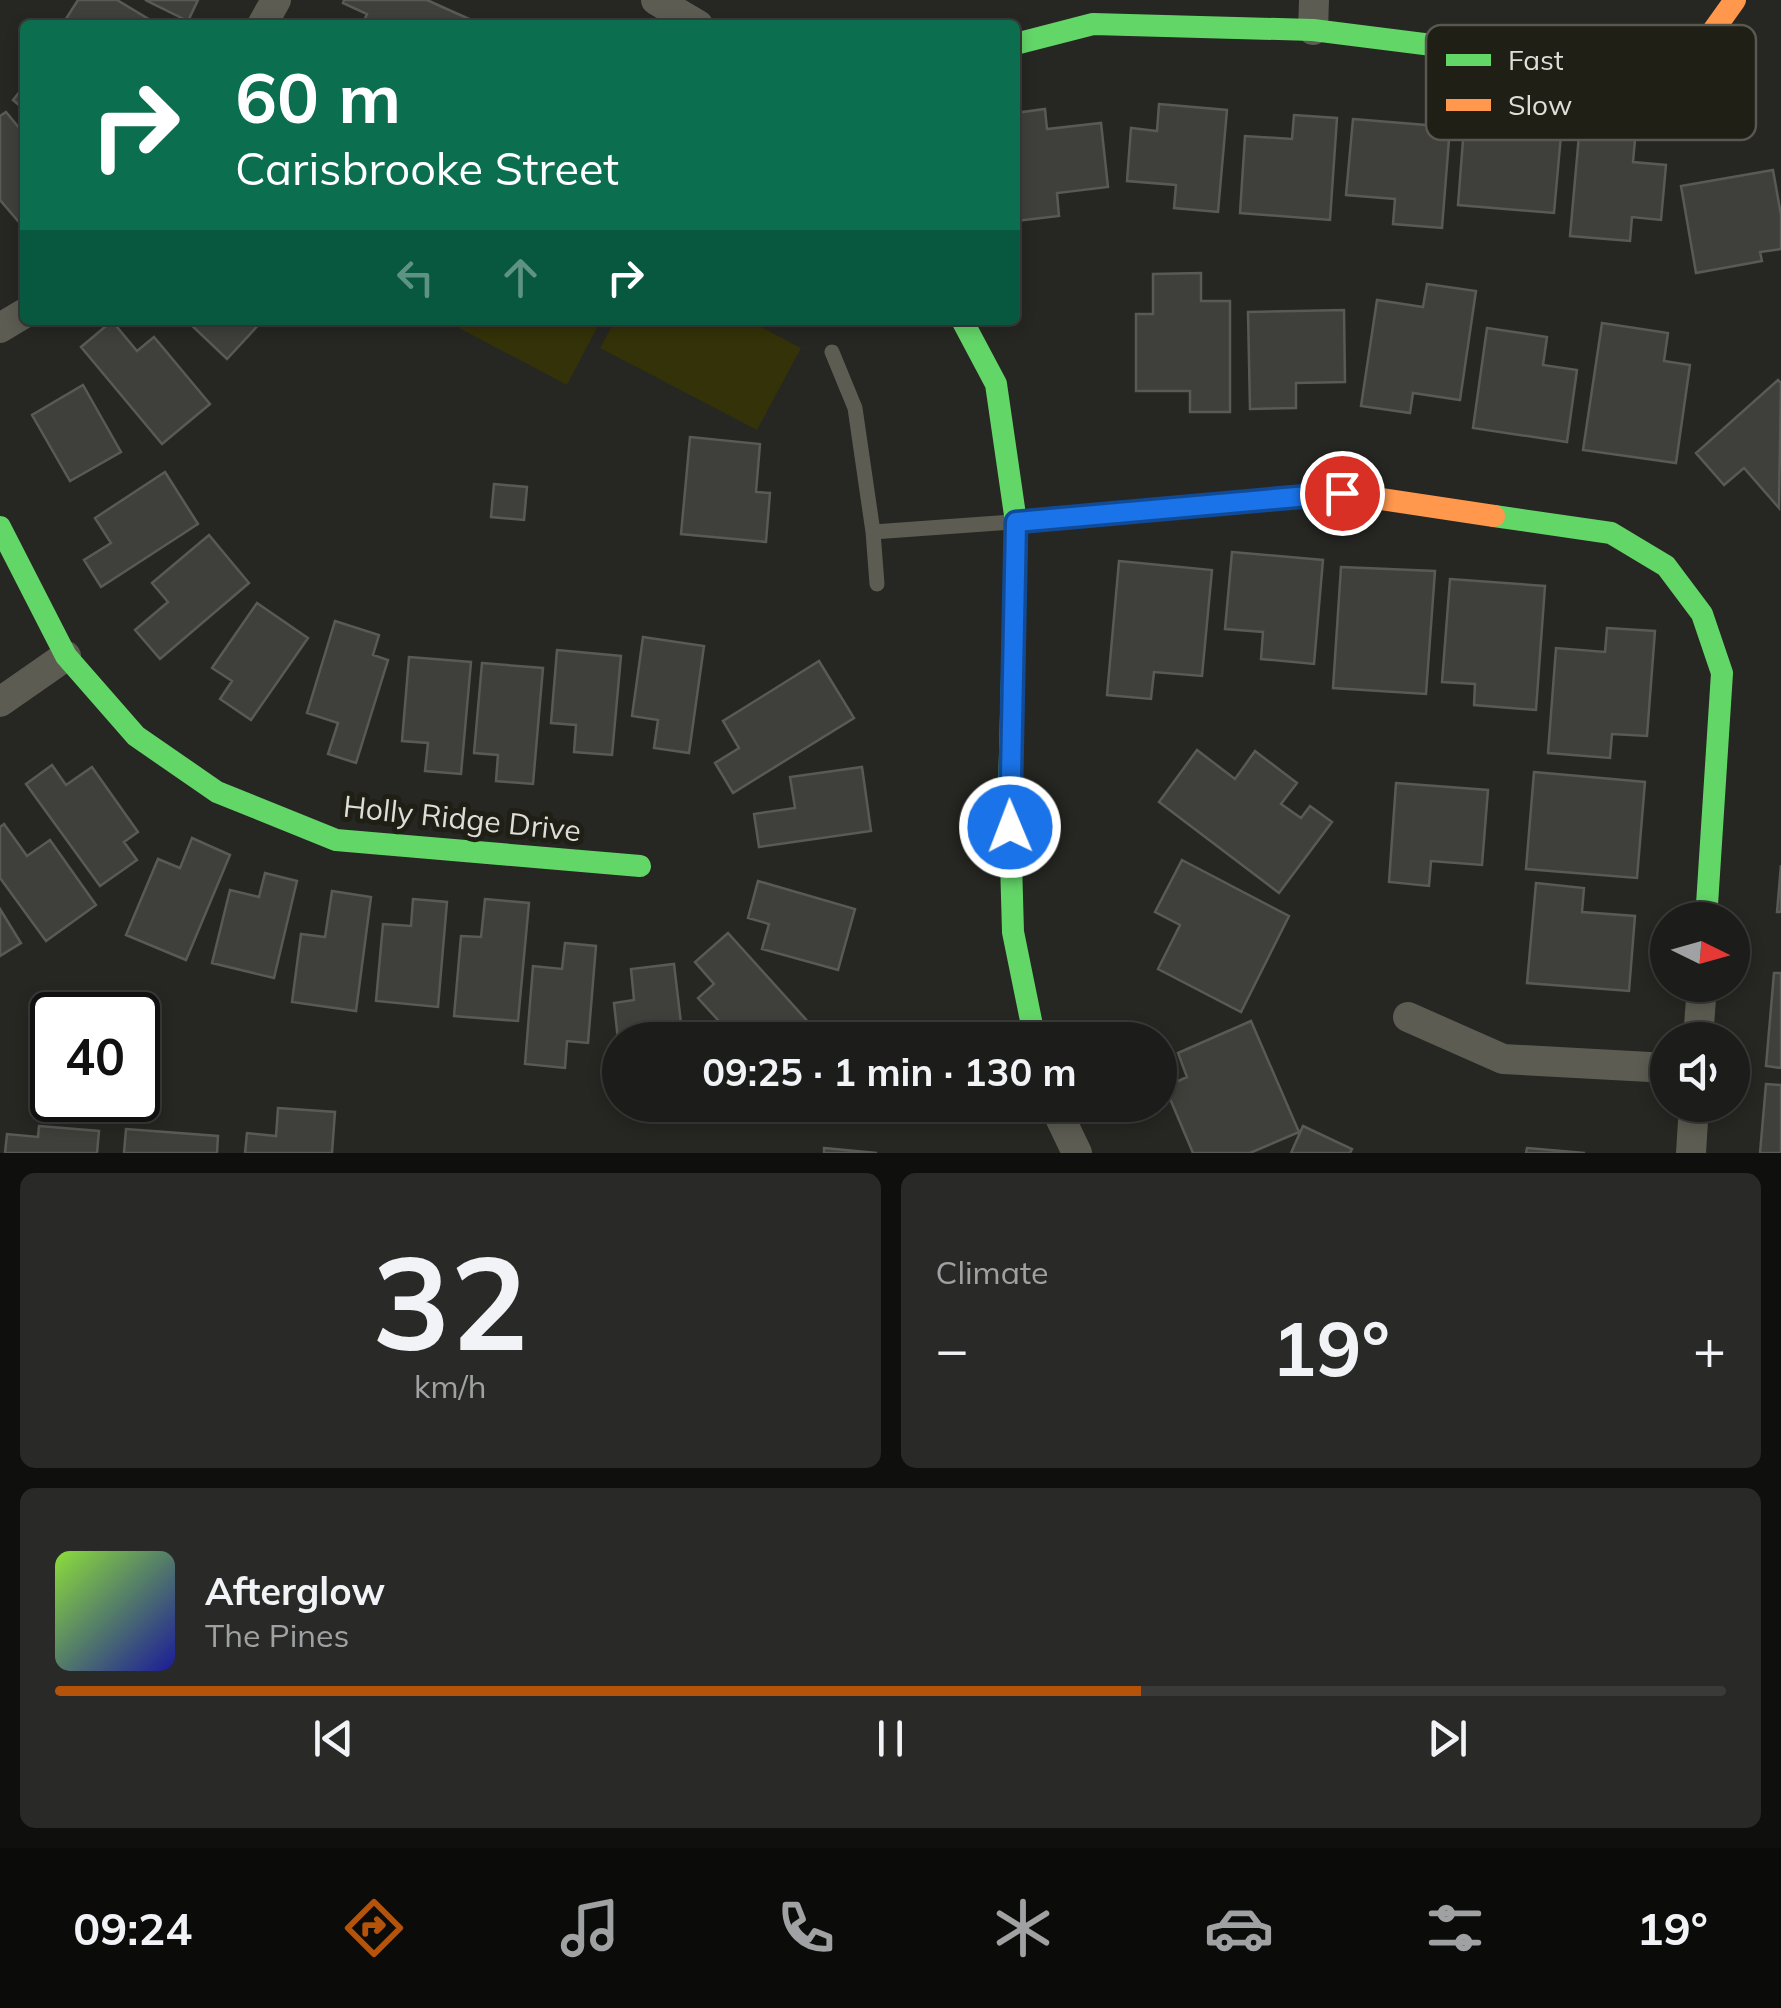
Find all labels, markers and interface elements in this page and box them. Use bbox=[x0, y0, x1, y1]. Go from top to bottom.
legend bbox=[1426, 25, 1756, 140]
text: Fast bbox=[1508, 42, 1564, 77]
text: 60 m bbox=[235, 53, 401, 141]
icon: right bbox=[70, 60, 200, 190]
text: Slow bbox=[1508, 87, 1572, 122]
text: Carisbrooke Street bbox=[235, 140, 619, 196]
icon: left bbox=[388, 250, 443, 305]
icon: ahead bbox=[493, 250, 548, 305]
icon: right bbox=[598, 250, 653, 305]
pin bbox=[1300, 451, 1385, 536]
icon: arrive bbox=[1315, 466, 1370, 521]
position arrow bbox=[958, 775, 1062, 879]
street label: Holly Ridge Drive bbox=[341, 787, 583, 849]
north arrow bbox=[1650, 902, 1750, 1002]
map controls bbox=[1650, 902, 1750, 1122]
speed limit sign: 40 bbox=[30, 992, 160, 1122]
button: sound bbox=[1650, 1022, 1750, 1122]
text: 09:25 · 1 min · 130 m bbox=[702, 1048, 1077, 1096]
text: 32 bbox=[372, 1219, 528, 1383]
text: Climate bbox=[936, 1252, 1048, 1292]
text: 19° bbox=[1272, 1301, 1390, 1395]
text: − bbox=[936, 1314, 969, 1383]
text: + bbox=[1693, 1314, 1726, 1383]
text: km/h bbox=[414, 1366, 486, 1406]
text: Afterglow bbox=[205, 1567, 385, 1615]
text: The Pines bbox=[205, 1615, 349, 1655]
icon: previous bbox=[306, 1711, 361, 1766]
icon: pause bbox=[863, 1711, 918, 1766]
icon: next bbox=[1420, 1711, 1475, 1766]
icon: directions bbox=[339, 1893, 409, 1963]
icon: music bbox=[555, 1893, 625, 1963]
icon: phone bbox=[771, 1893, 841, 1963]
icon: climate bbox=[988, 1893, 1058, 1963]
icon: car bbox=[1204, 1893, 1274, 1963]
icon: filters bbox=[1420, 1893, 1490, 1963]
text: 09:24 bbox=[73, 1900, 192, 1956]
text: 19° bbox=[1637, 1900, 1708, 1956]

